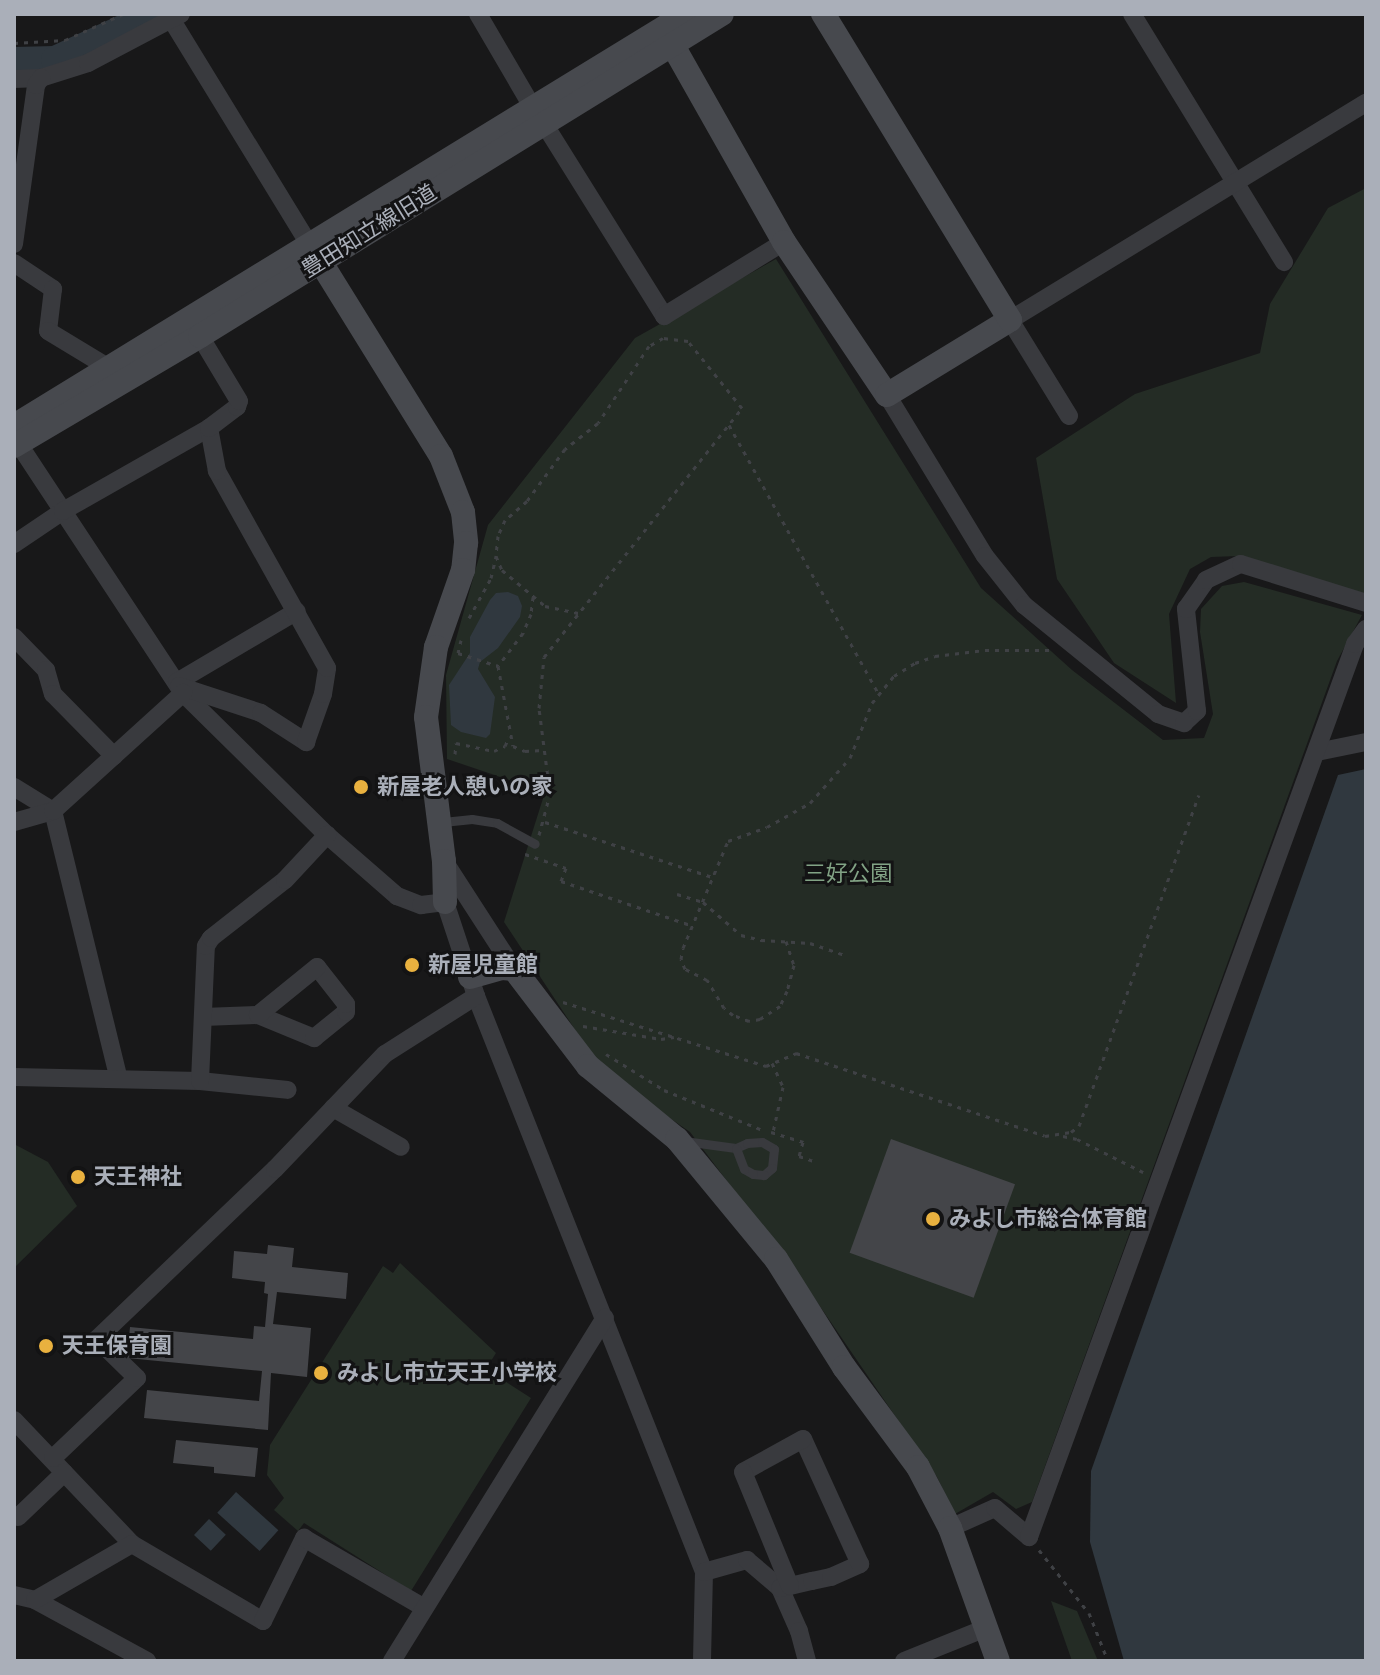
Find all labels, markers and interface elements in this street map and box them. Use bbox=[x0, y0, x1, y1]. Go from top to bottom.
street label: 豊田知立線旧道 bbox=[297, 179, 441, 283]
place label: 新屋老人憩いの家 bbox=[377, 774, 553, 800]
marker: 新屋老人憩いの家 bbox=[352, 778, 370, 796]
park label: 三好公園 bbox=[804, 861, 892, 887]
place label: 新屋児童館 bbox=[428, 952, 538, 978]
marker: 新屋児童館 bbox=[403, 956, 421, 974]
place label: 天王神社 bbox=[94, 1164, 182, 1190]
marker: 天王神社 bbox=[69, 1168, 87, 1186]
place label: みよし市総合体育館 bbox=[949, 1206, 1147, 1232]
marker: みよし市総合体育館 bbox=[924, 1210, 942, 1228]
place label: 天王保育園 bbox=[62, 1333, 172, 1359]
marker: 天王保育園 bbox=[37, 1337, 55, 1355]
place label: みよし市立天王小学校 bbox=[337, 1360, 557, 1386]
marker: みよし市立天王小学校 bbox=[312, 1364, 330, 1382]

